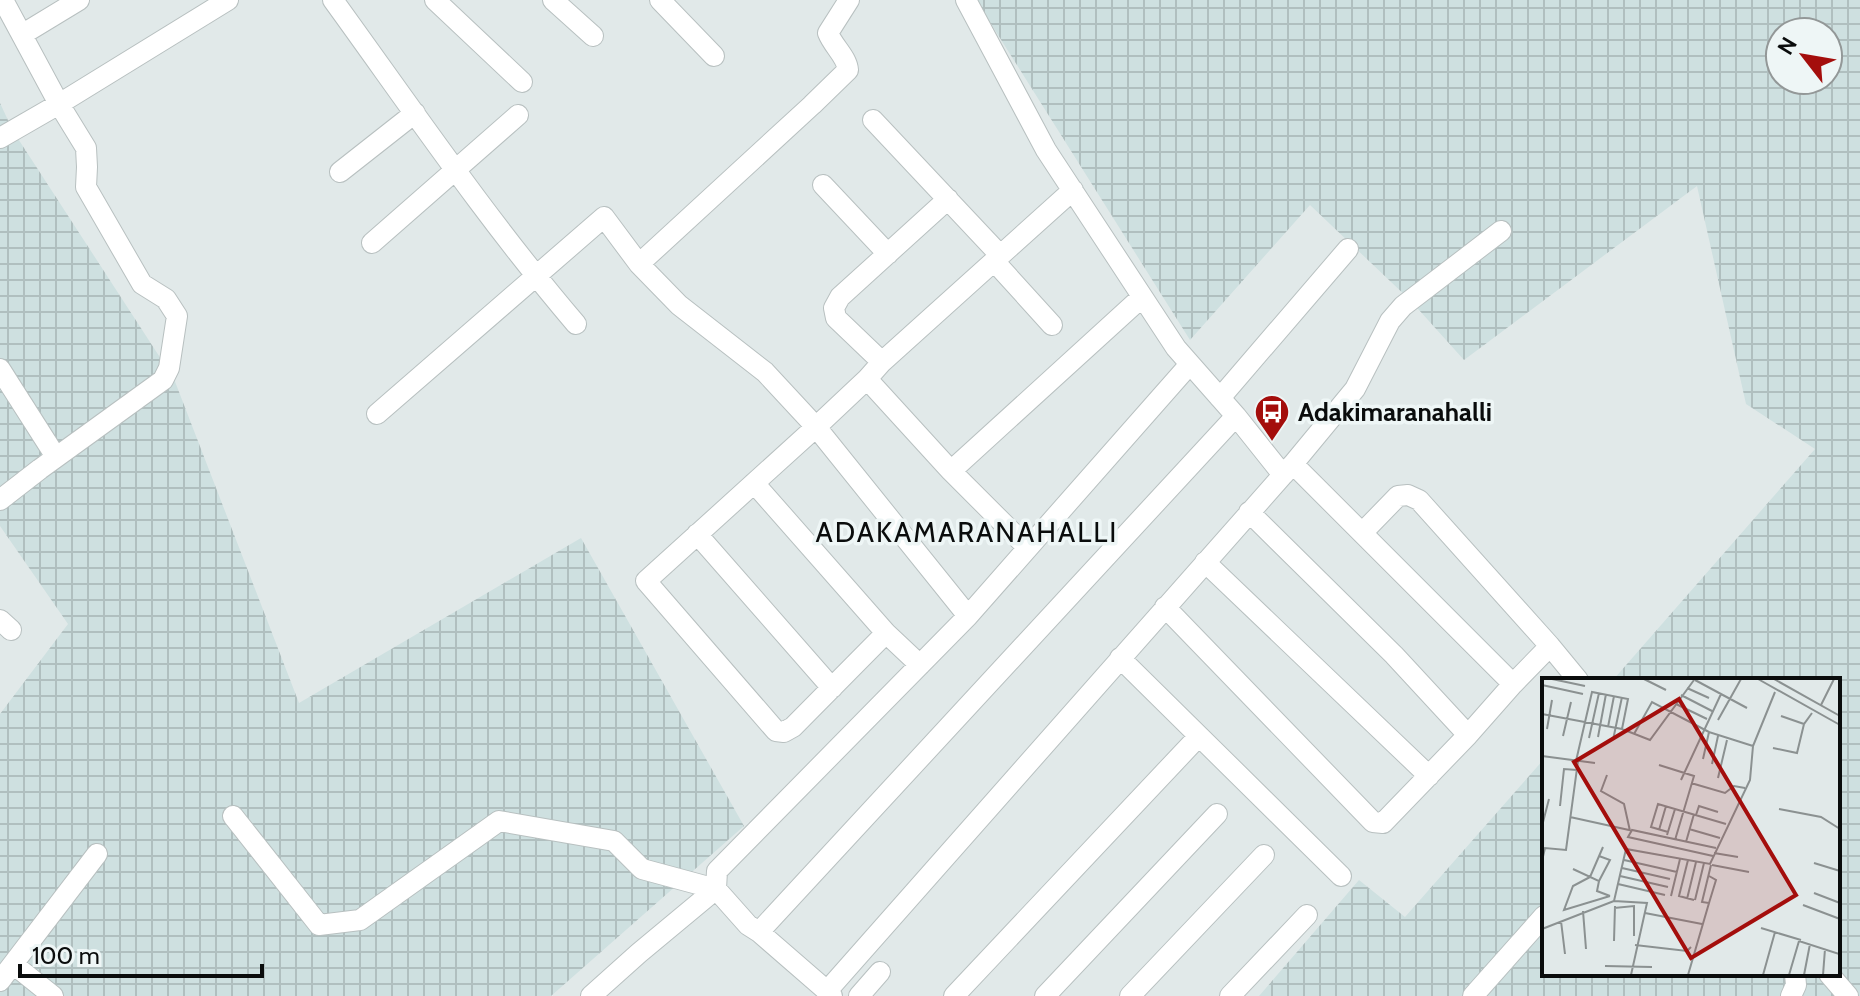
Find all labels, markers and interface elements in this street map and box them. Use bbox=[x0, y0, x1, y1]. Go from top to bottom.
north arrow bbox=[1764, 16, 1844, 96]
text: N bbox=[1772, 32, 1803, 60]
bus stop icon: Adakimaranahalli bbox=[1253, 393, 1291, 443]
place label: Adakimaranahalli bbox=[1298, 396, 1492, 428]
district label: ADAKAMARANAHALLI bbox=[816, 515, 1118, 549]
inset map bbox=[1542, 678, 1840, 976]
scale bar bbox=[20, 928, 262, 978]
text: 100 m bbox=[32, 941, 100, 970]

